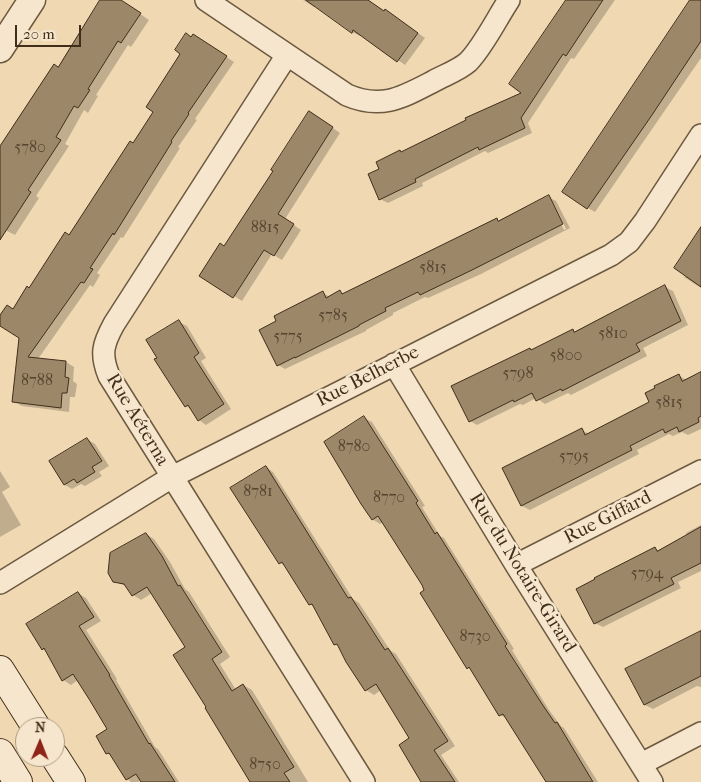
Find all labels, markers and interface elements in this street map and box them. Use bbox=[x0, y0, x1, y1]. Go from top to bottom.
scale bar bbox=[18, 15, 84, 47]
text: 20 m bbox=[23, 25, 55, 43]
house number: 5780 bbox=[14, 138, 46, 158]
house number: 8815 bbox=[251, 218, 279, 238]
house number: 5815 bbox=[419, 258, 447, 278]
house number: 5785 bbox=[318, 306, 348, 326]
house number: 5810 bbox=[598, 324, 628, 344]
house number: 5775 bbox=[273, 327, 303, 347]
street label: Rue Belherbe bbox=[313, 341, 423, 413]
house number: 5800 bbox=[550, 346, 582, 366]
house number: 5798 bbox=[502, 364, 534, 384]
street label: Rue Aéterna bbox=[101, 370, 173, 470]
house number: 8788 bbox=[21, 371, 53, 391]
house number: 5815 bbox=[655, 393, 683, 413]
house number: 8780 bbox=[338, 437, 370, 457]
house number: 5795 bbox=[559, 447, 589, 467]
house number: 8781 bbox=[243, 482, 273, 502]
street label: Rue Giffard bbox=[561, 486, 655, 550]
house number: 8770 bbox=[373, 488, 405, 508]
street label: Rue du Notaire-Girard bbox=[464, 489, 580, 657]
house number: 5794 bbox=[631, 564, 663, 584]
house number: 8730 bbox=[459, 627, 491, 647]
north arrow bbox=[15, 717, 65, 767]
text: N bbox=[35, 719, 46, 736]
house number: 8750 bbox=[249, 755, 281, 775]

